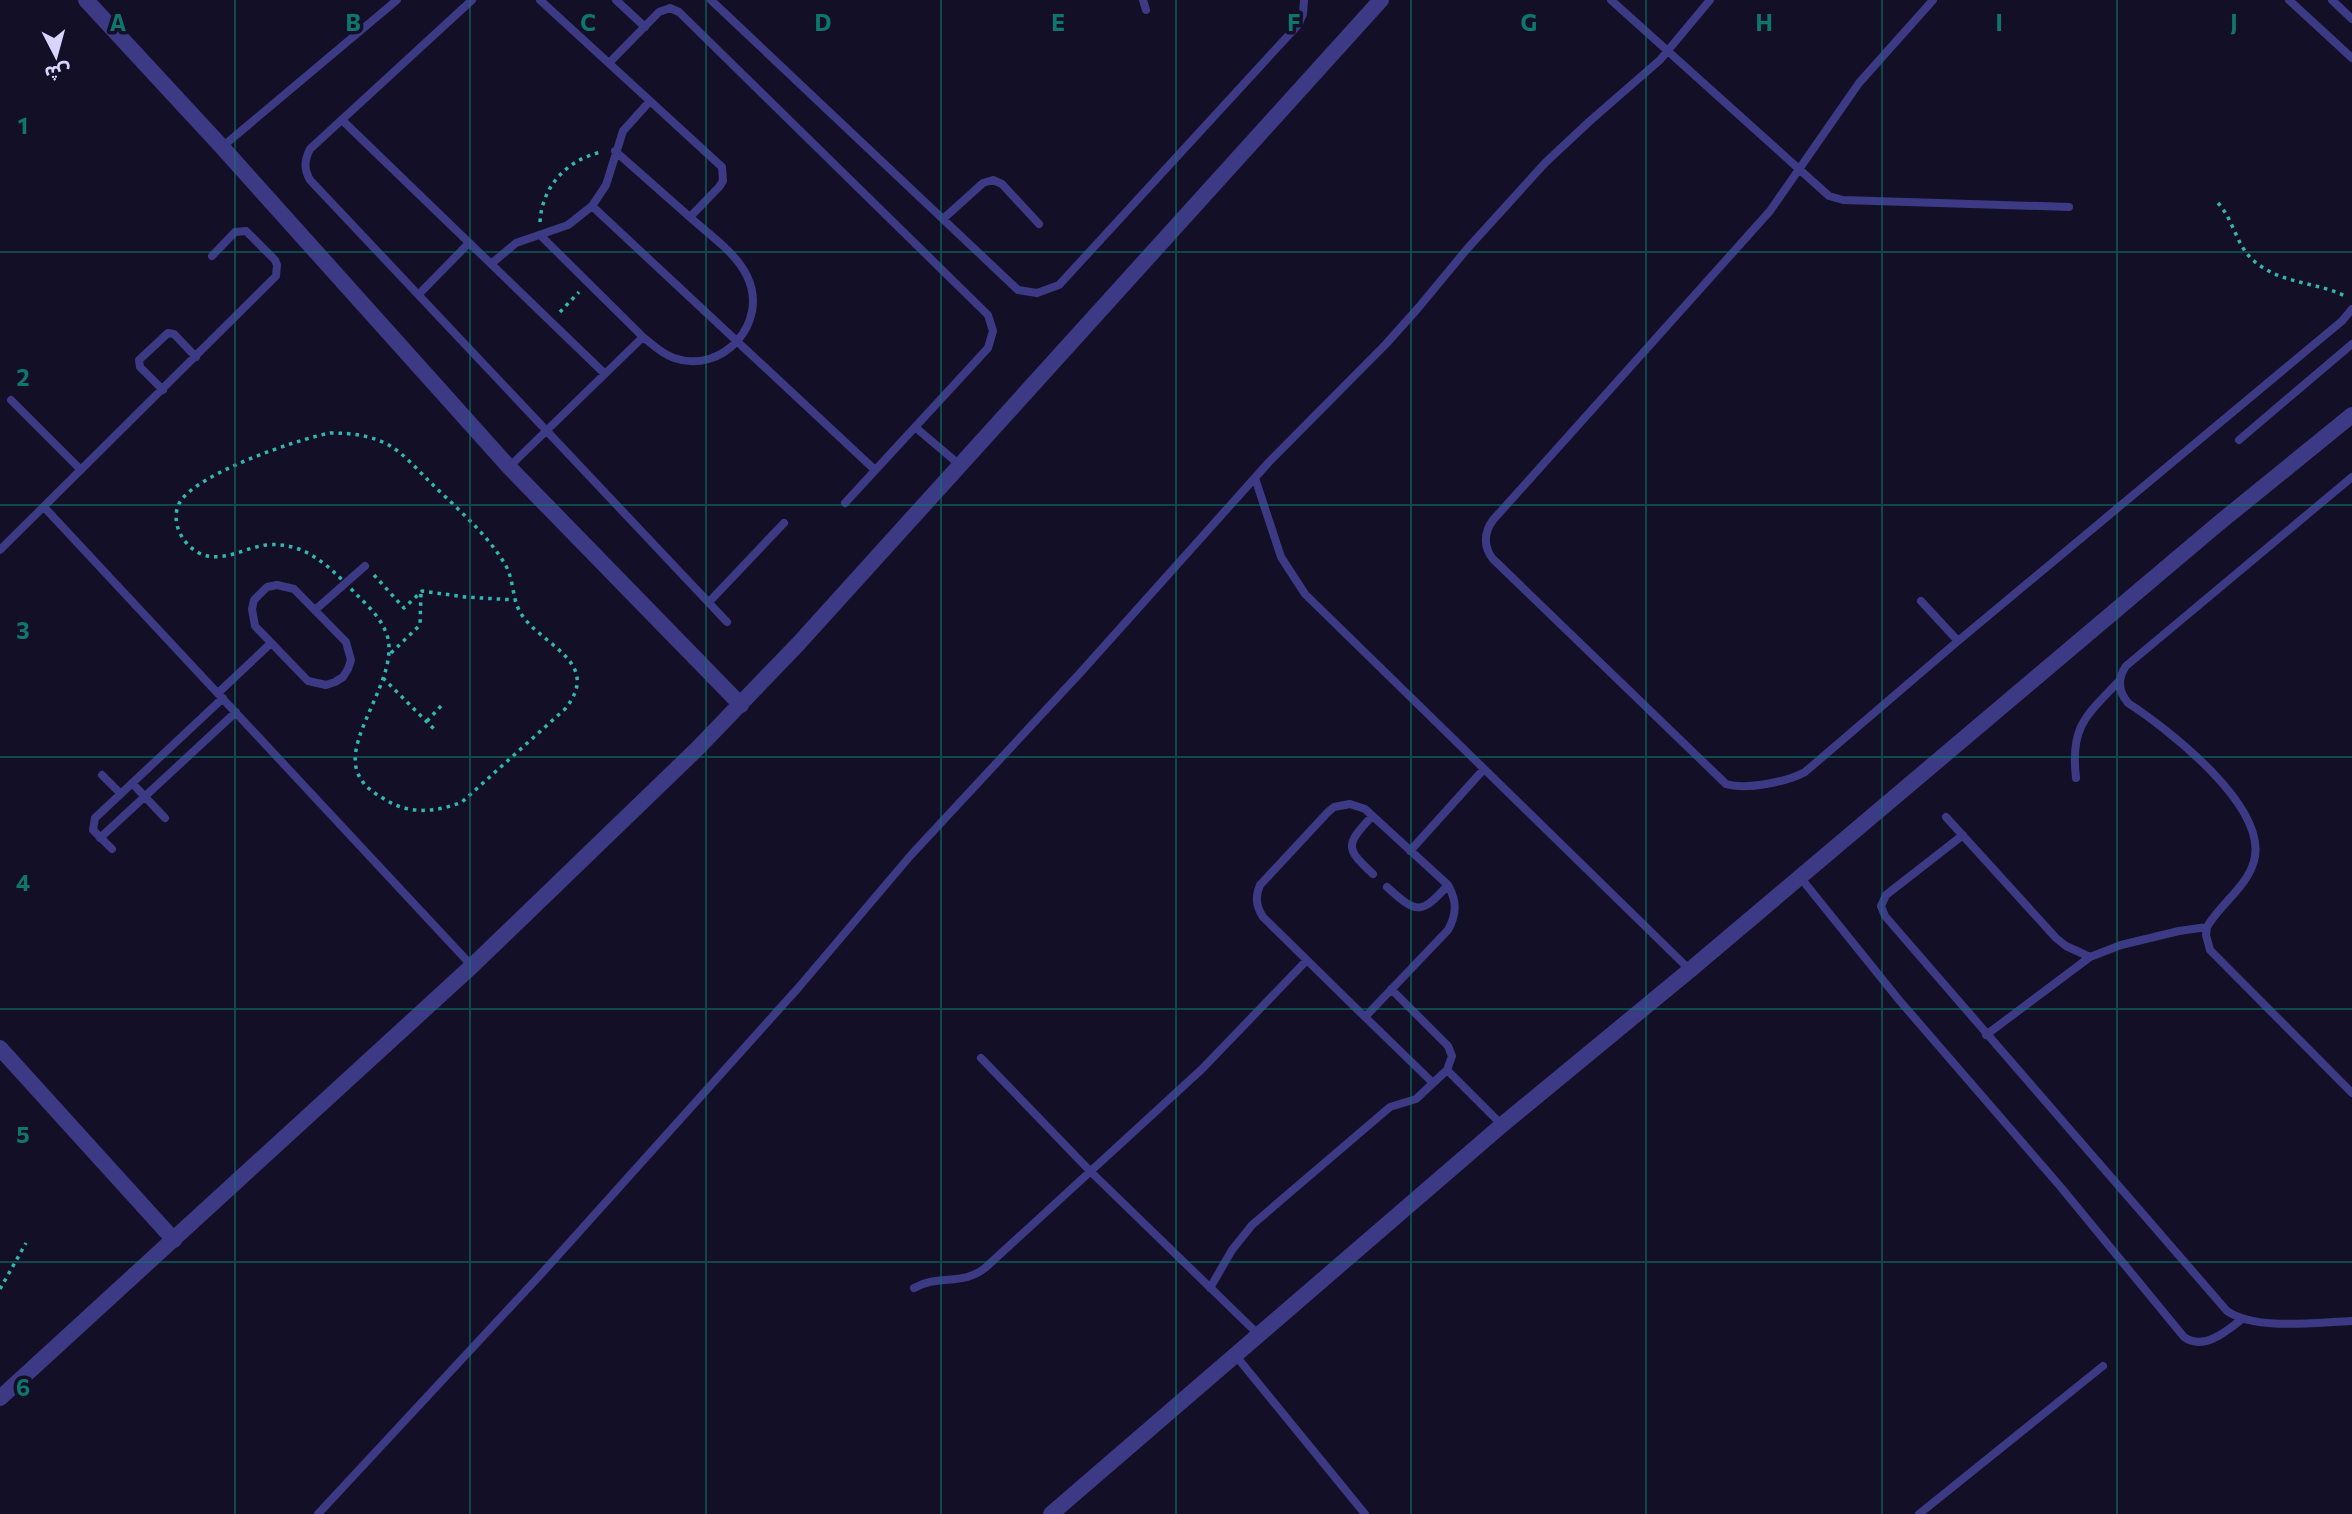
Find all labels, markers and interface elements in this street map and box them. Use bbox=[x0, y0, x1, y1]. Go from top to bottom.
text: A bbox=[110, 8, 127, 36]
text: B bbox=[345, 8, 361, 36]
text: C bbox=[580, 8, 596, 36]
text: D bbox=[815, 8, 832, 36]
text: E bbox=[1051, 8, 1065, 36]
text: F bbox=[1287, 8, 1301, 36]
text: G bbox=[1521, 8, 1537, 36]
text: H bbox=[1755, 8, 1773, 36]
text: I bbox=[1995, 8, 2003, 36]
text: J bbox=[2230, 8, 2238, 36]
north arrow bbox=[21, 21, 91, 91]
text: ش bbox=[44, 61, 72, 86]
text: 1 bbox=[18, 111, 28, 139]
text: 2 bbox=[16, 363, 30, 391]
text: 3 bbox=[16, 616, 30, 644]
text: 4 bbox=[16, 868, 30, 896]
text: 5 bbox=[16, 1120, 30, 1148]
text: 6 bbox=[16, 1373, 30, 1401]

